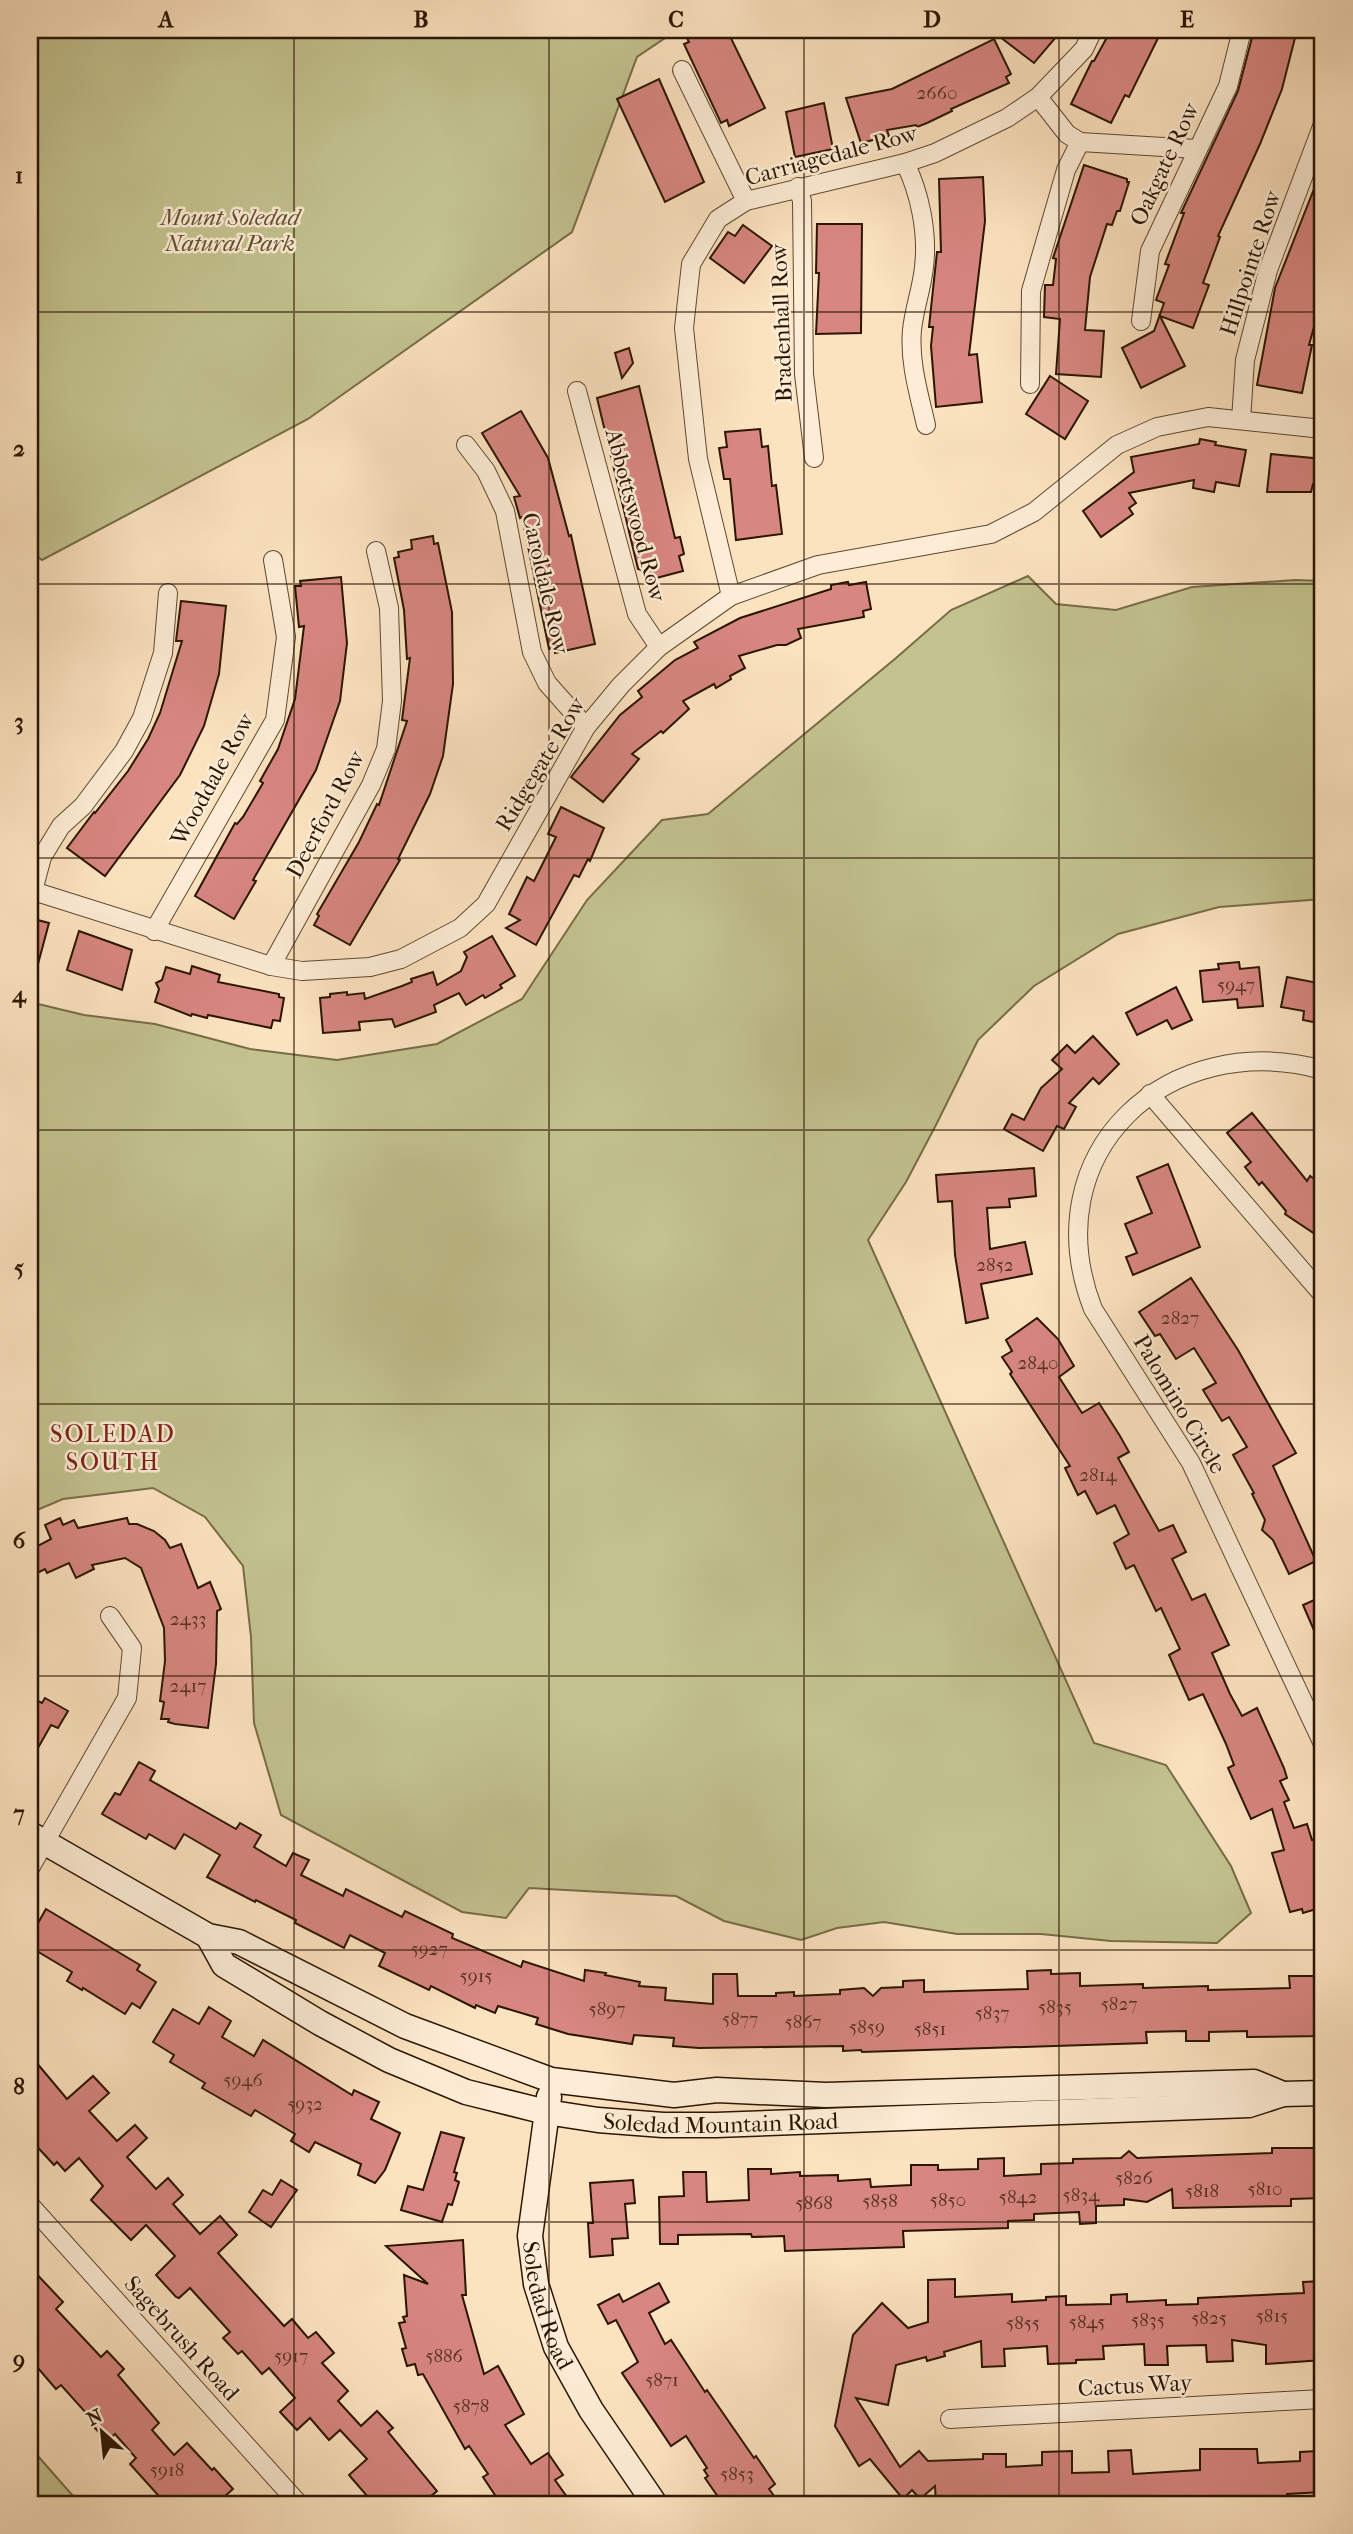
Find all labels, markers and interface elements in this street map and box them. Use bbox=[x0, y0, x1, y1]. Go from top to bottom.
text: A bbox=[157, 6, 175, 33]
text: B bbox=[414, 6, 429, 33]
text: C bbox=[668, 6, 684, 33]
text: D bbox=[923, 6, 941, 33]
text: E bbox=[1180, 6, 1194, 33]
house number: 2660 bbox=[917, 82, 957, 104]
street label: Oakgate Row bbox=[1124, 98, 1205, 230]
street label: Carriagedale Row bbox=[742, 119, 921, 191]
text: 1 bbox=[15, 162, 23, 189]
street label: Hillpointe Row bbox=[1214, 186, 1287, 339]
park label: Mount Soledad Natural Park bbox=[159, 204, 303, 257]
street label: Bradenhall Row bbox=[765, 242, 798, 403]
street label: Abbottswood Row bbox=[599, 425, 672, 605]
text: 2 bbox=[13, 435, 25, 462]
street label: Caroldale Row bbox=[516, 510, 575, 657]
street label: Ridgegate Row bbox=[490, 692, 591, 836]
text: 3 bbox=[14, 708, 24, 735]
street label: Wooddale Row bbox=[164, 708, 260, 851]
street label: Deerford Row bbox=[281, 745, 371, 883]
house number: 5947 bbox=[1217, 974, 1255, 996]
text: 4 bbox=[11, 981, 27, 1008]
text: 5 bbox=[14, 1254, 24, 1281]
house number: 2852 bbox=[976, 1254, 1014, 1276]
house number: 2827 bbox=[1161, 1307, 1199, 1329]
street label: Palomino Circle bbox=[1128, 1330, 1232, 1479]
house number: 2840 bbox=[1018, 1352, 1058, 1374]
district label: SOLEDAD SOUTH bbox=[50, 1420, 176, 1476]
house number: 2814 bbox=[1079, 1464, 1117, 1486]
text: 6 bbox=[13, 1527, 26, 1554]
house number: 2433 bbox=[170, 1608, 206, 1630]
house number: 2417 bbox=[170, 1675, 206, 1697]
text: 7 bbox=[12, 1800, 25, 1827]
house number: 5927 bbox=[410, 1938, 448, 1960]
house number: 5915 bbox=[459, 1965, 493, 1987]
house number: 5827 bbox=[1101, 1993, 1137, 2015]
house number: 5835 bbox=[1038, 1996, 1072, 2018]
house number: 5897 bbox=[589, 1998, 625, 2020]
house number: 5837 bbox=[975, 2002, 1009, 2024]
house number: 5877 bbox=[722, 2008, 758, 2030]
house number: 5867 bbox=[784, 2011, 822, 2033]
house number: 5859 bbox=[849, 2016, 885, 2038]
house number: 5851 bbox=[914, 2018, 946, 2040]
house number: 5946 bbox=[223, 2069, 263, 2091]
text: 8 bbox=[13, 2073, 25, 2100]
house number: 5932 bbox=[287, 2093, 323, 2115]
street label: Soledad Mountain Road bbox=[602, 2107, 839, 2139]
house number: 5826 bbox=[1115, 2167, 1154, 2189]
house number: 5810 bbox=[1248, 2178, 1282, 2200]
house number: 5818 bbox=[1185, 2180, 1219, 2202]
house number: 5834 bbox=[1063, 2184, 1100, 2206]
house number: 5842 bbox=[999, 2186, 1038, 2208]
house number: 5850 bbox=[930, 2189, 966, 2211]
house number: 5858 bbox=[862, 2190, 898, 2212]
house number: 5868 bbox=[795, 2192, 833, 2214]
street label: Soledad Road bbox=[517, 2240, 579, 2375]
street label: Sagebrush Road bbox=[119, 2270, 245, 2407]
house number: 5815 bbox=[1256, 2305, 1288, 2327]
house number: 5825 bbox=[1191, 2307, 1227, 2329]
house number: 5835 bbox=[1131, 2309, 1165, 2331]
house number: 5845 bbox=[1069, 2311, 1105, 2333]
house number: 5855 bbox=[1006, 2312, 1040, 2334]
house number: 5917 bbox=[274, 2345, 308, 2367]
house number: 5886 bbox=[425, 2345, 464, 2367]
text: 9 bbox=[12, 2346, 25, 2373]
house number: 5871 bbox=[645, 2369, 679, 2391]
street label: Cactus Way bbox=[1077, 2369, 1194, 2402]
house number: 5878 bbox=[453, 2395, 489, 2417]
north arrow bbox=[66, 2398, 136, 2468]
text: N bbox=[83, 2404, 107, 2431]
house number: 5918 bbox=[150, 2459, 184, 2481]
house number: 5853 bbox=[720, 2463, 754, 2485]

